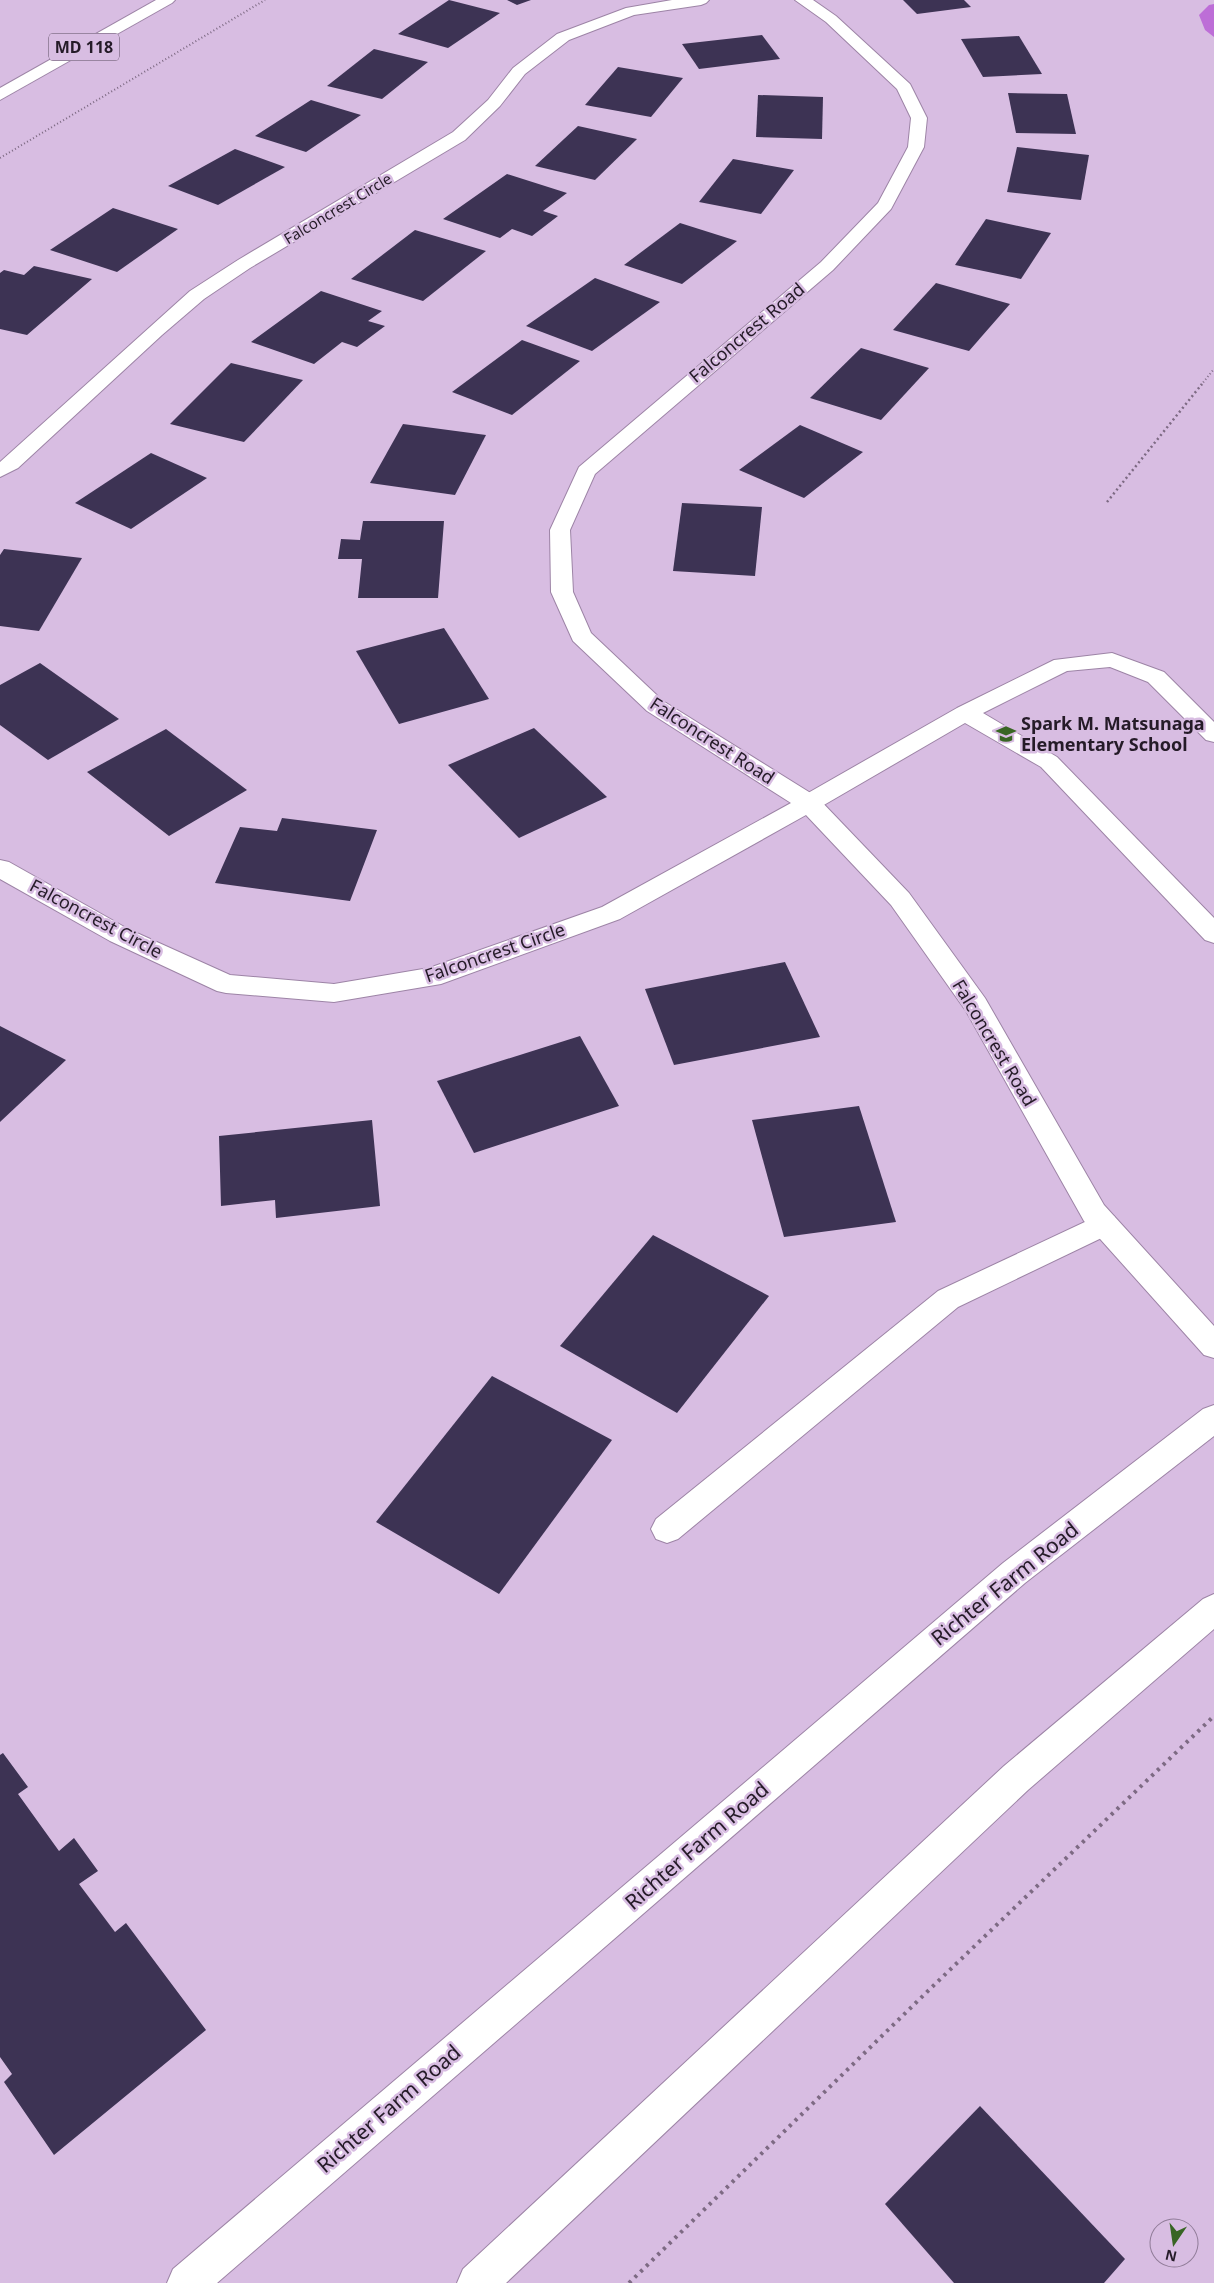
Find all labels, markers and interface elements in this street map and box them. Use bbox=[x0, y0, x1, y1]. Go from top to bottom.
road number: MD 118 bbox=[49, 34, 119, 61]
street label: Falconcrest Circle bbox=[280, 168, 395, 248]
street label: Falconcrest Road bbox=[684, 277, 809, 388]
street label: Falconcrest Road bbox=[646, 691, 779, 789]
place label: Spark M. Matsunaga Elementary School bbox=[1021, 711, 1205, 756]
school or university icon: Spark M. Matsunaga Elementary School bbox=[995, 723, 1017, 745]
street label: Falconcrest Circle bbox=[26, 873, 167, 963]
street label: Falconcrest Circle bbox=[421, 917, 568, 987]
street label: Falconcrest Road bbox=[948, 975, 1042, 1110]
street label: Richter Farm Road bbox=[925, 1515, 1084, 1651]
street label: Richter Farm Road bbox=[618, 1775, 774, 1916]
street label: Richter Farm Road bbox=[310, 2038, 466, 2179]
north arrow bbox=[1149, 2218, 1199, 2268]
text: N bbox=[1163, 2246, 1179, 2267]

